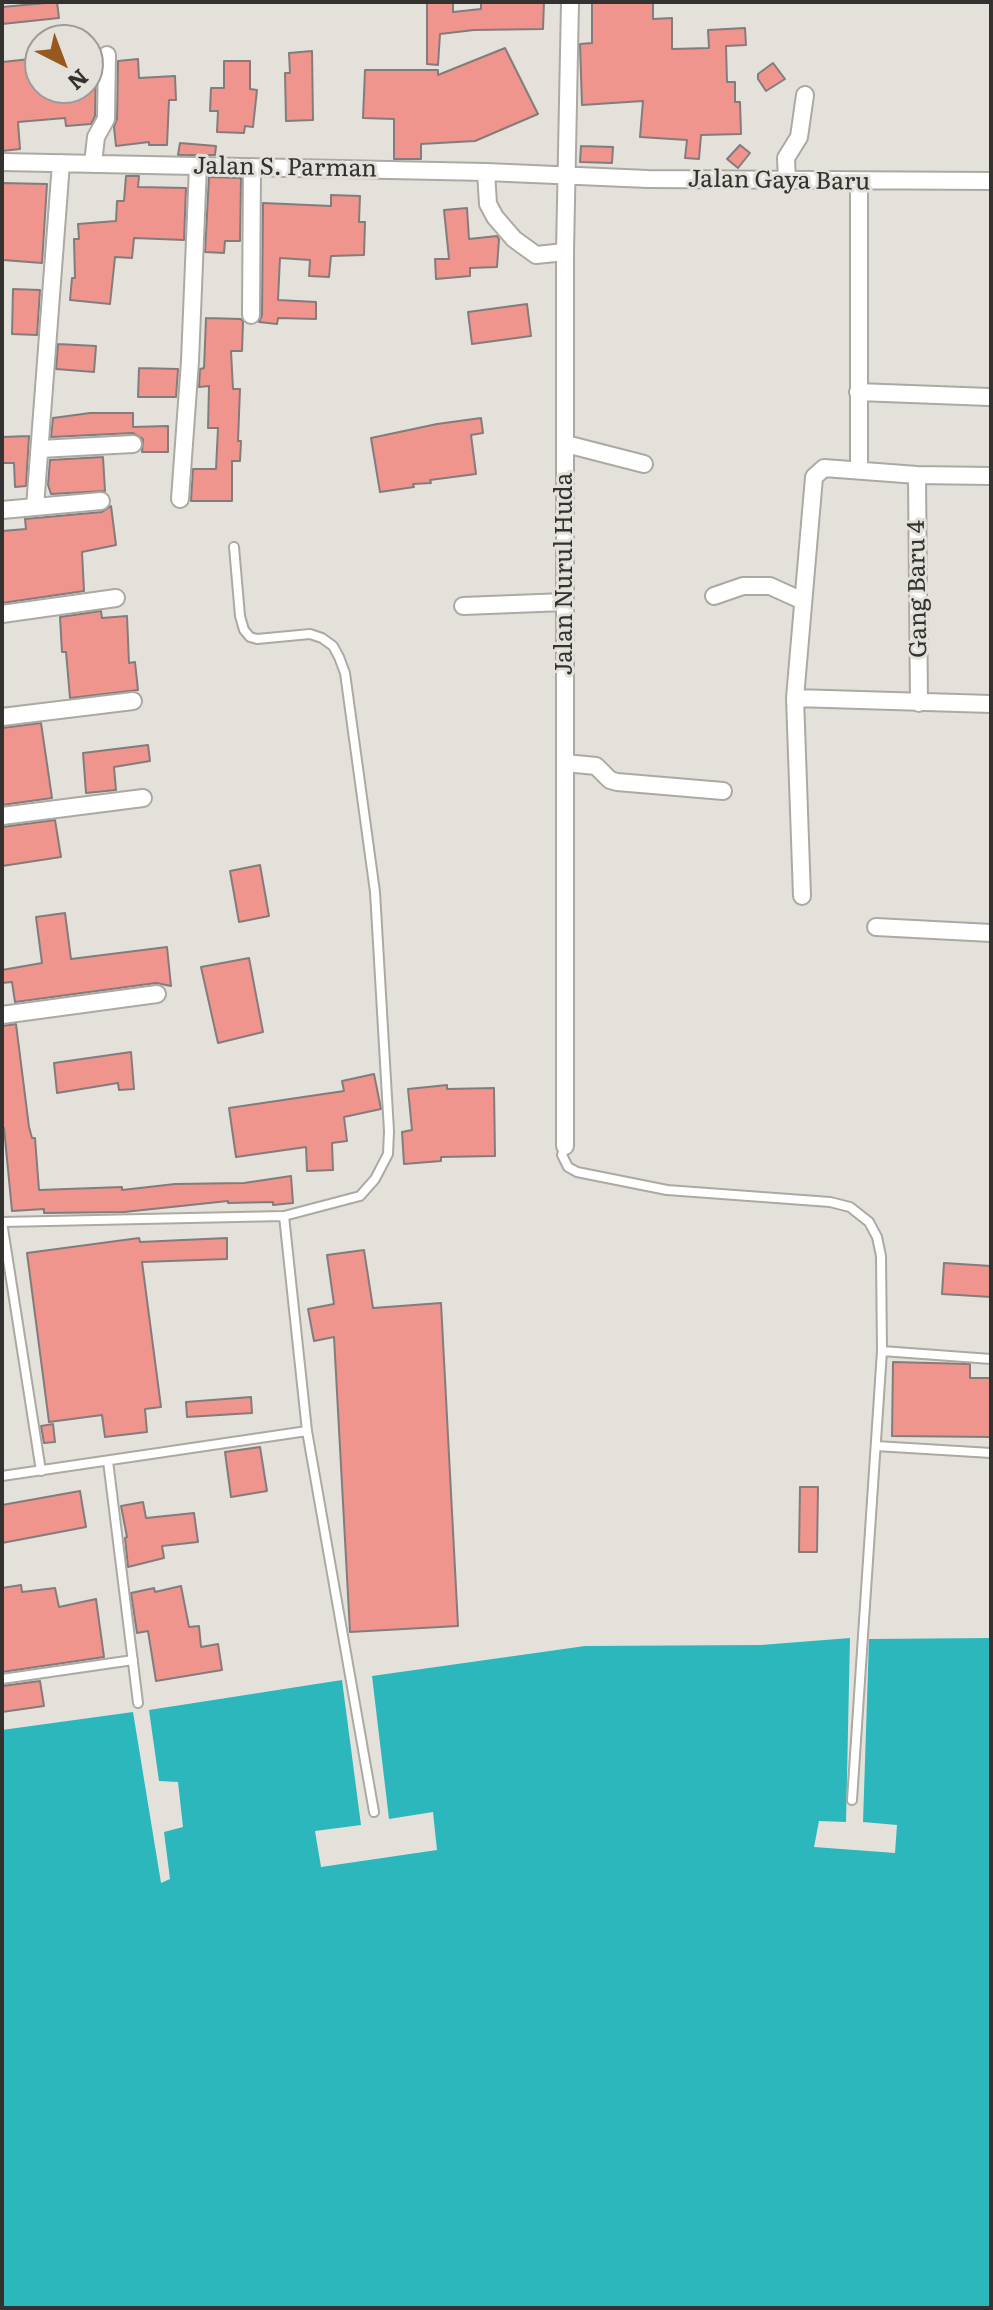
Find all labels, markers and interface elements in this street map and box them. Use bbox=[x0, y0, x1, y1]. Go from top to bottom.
north arrow bbox=[24, 24, 104, 104]
text: N bbox=[61, 62, 97, 99]
street label: Jalan S. Parman bbox=[193, 152, 377, 184]
street label: Jalan Gaya Baru bbox=[687, 165, 871, 197]
street label: Jalan Nurul Huda bbox=[551, 473, 579, 675]
street label: Gang Baru 4 bbox=[902, 520, 934, 658]

